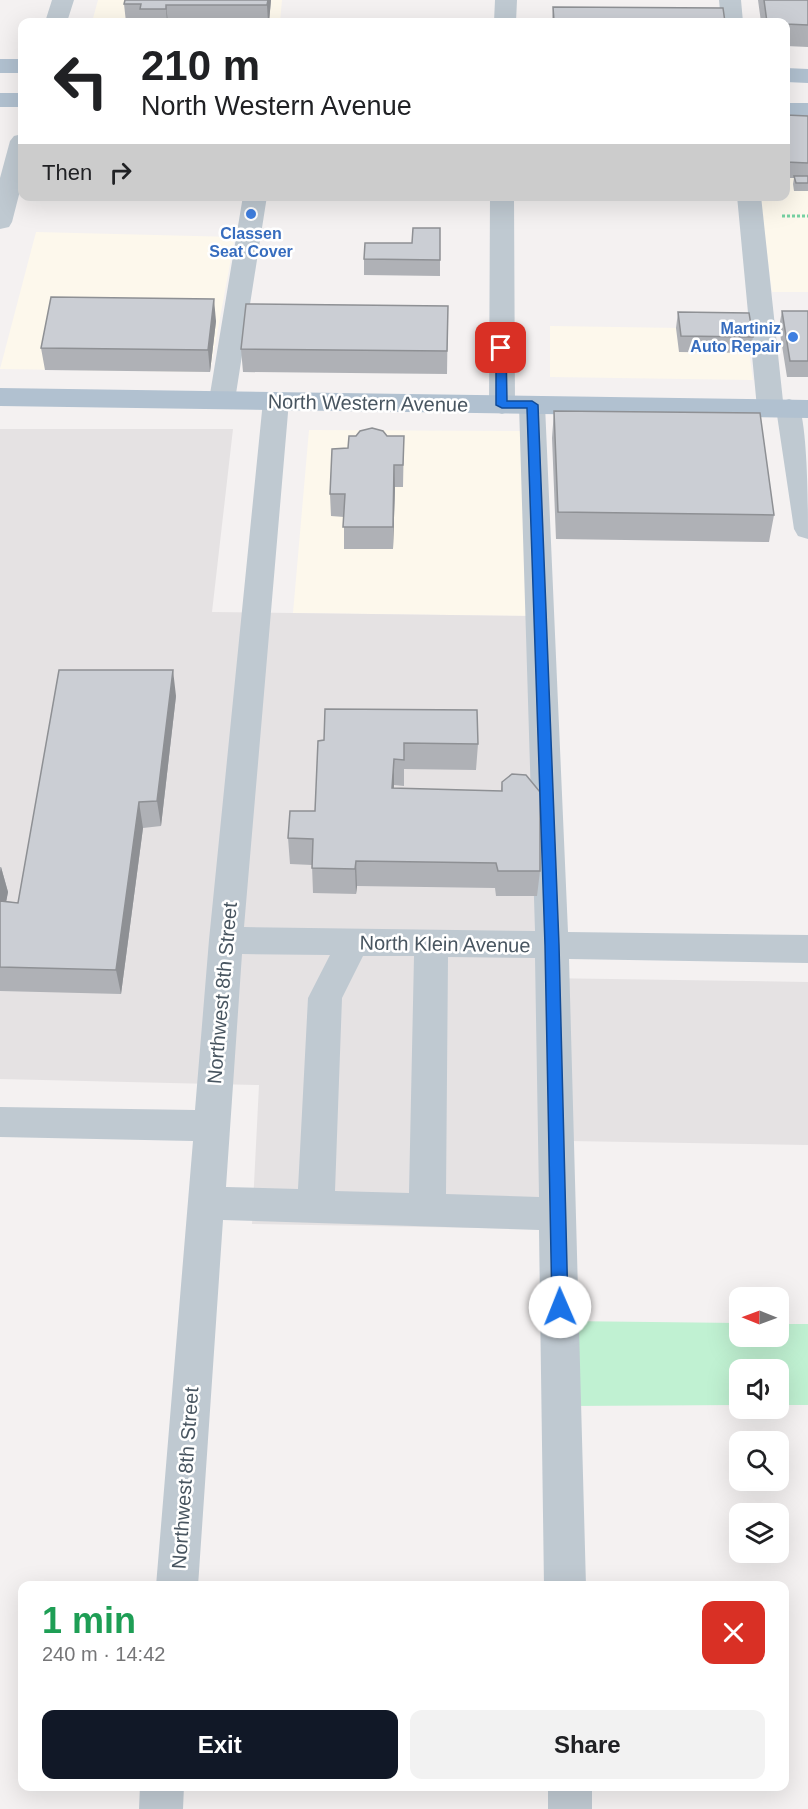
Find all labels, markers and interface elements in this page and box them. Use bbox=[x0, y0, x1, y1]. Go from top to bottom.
icon: left bbox=[42, 42, 120, 120]
text: 210 m bbox=[141, 42, 260, 89]
text: North Western Avenue bbox=[141, 91, 412, 121]
icon: right bbox=[104, 156, 137, 189]
text: Then bbox=[42, 160, 92, 185]
marker: Classen Seat Cover bbox=[244, 207, 258, 221]
place label: Classen Seat Cover bbox=[209, 225, 293, 260]
place label: Martiniz Auto Repair bbox=[690, 320, 781, 355]
pin bbox=[475, 322, 526, 373]
marker: Martiniz Auto Repair bbox=[786, 330, 800, 344]
icon: arrive bbox=[484, 331, 517, 364]
street label: North Western Avenue bbox=[268, 390, 468, 416]
street label: Northwest 8th Street bbox=[203, 901, 241, 1085]
street label: North Klein Avenue bbox=[359, 932, 531, 956]
position arrow bbox=[528, 1275, 592, 1339]
north arrow bbox=[729, 1287, 789, 1347]
map controls bbox=[729, 1287, 789, 1563]
button: sound bbox=[729, 1359, 789, 1419]
street label: Northwest 8th Street bbox=[168, 1386, 202, 1570]
button: search bbox=[729, 1431, 789, 1491]
button: layers bbox=[729, 1503, 789, 1563]
text: 1 min bbox=[42, 1600, 136, 1641]
button: close bbox=[702, 1601, 765, 1664]
text: 240 m · 14:42 bbox=[42, 1643, 165, 1665]
button: Exit bbox=[42, 1710, 398, 1779]
button: Share bbox=[410, 1710, 765, 1779]

